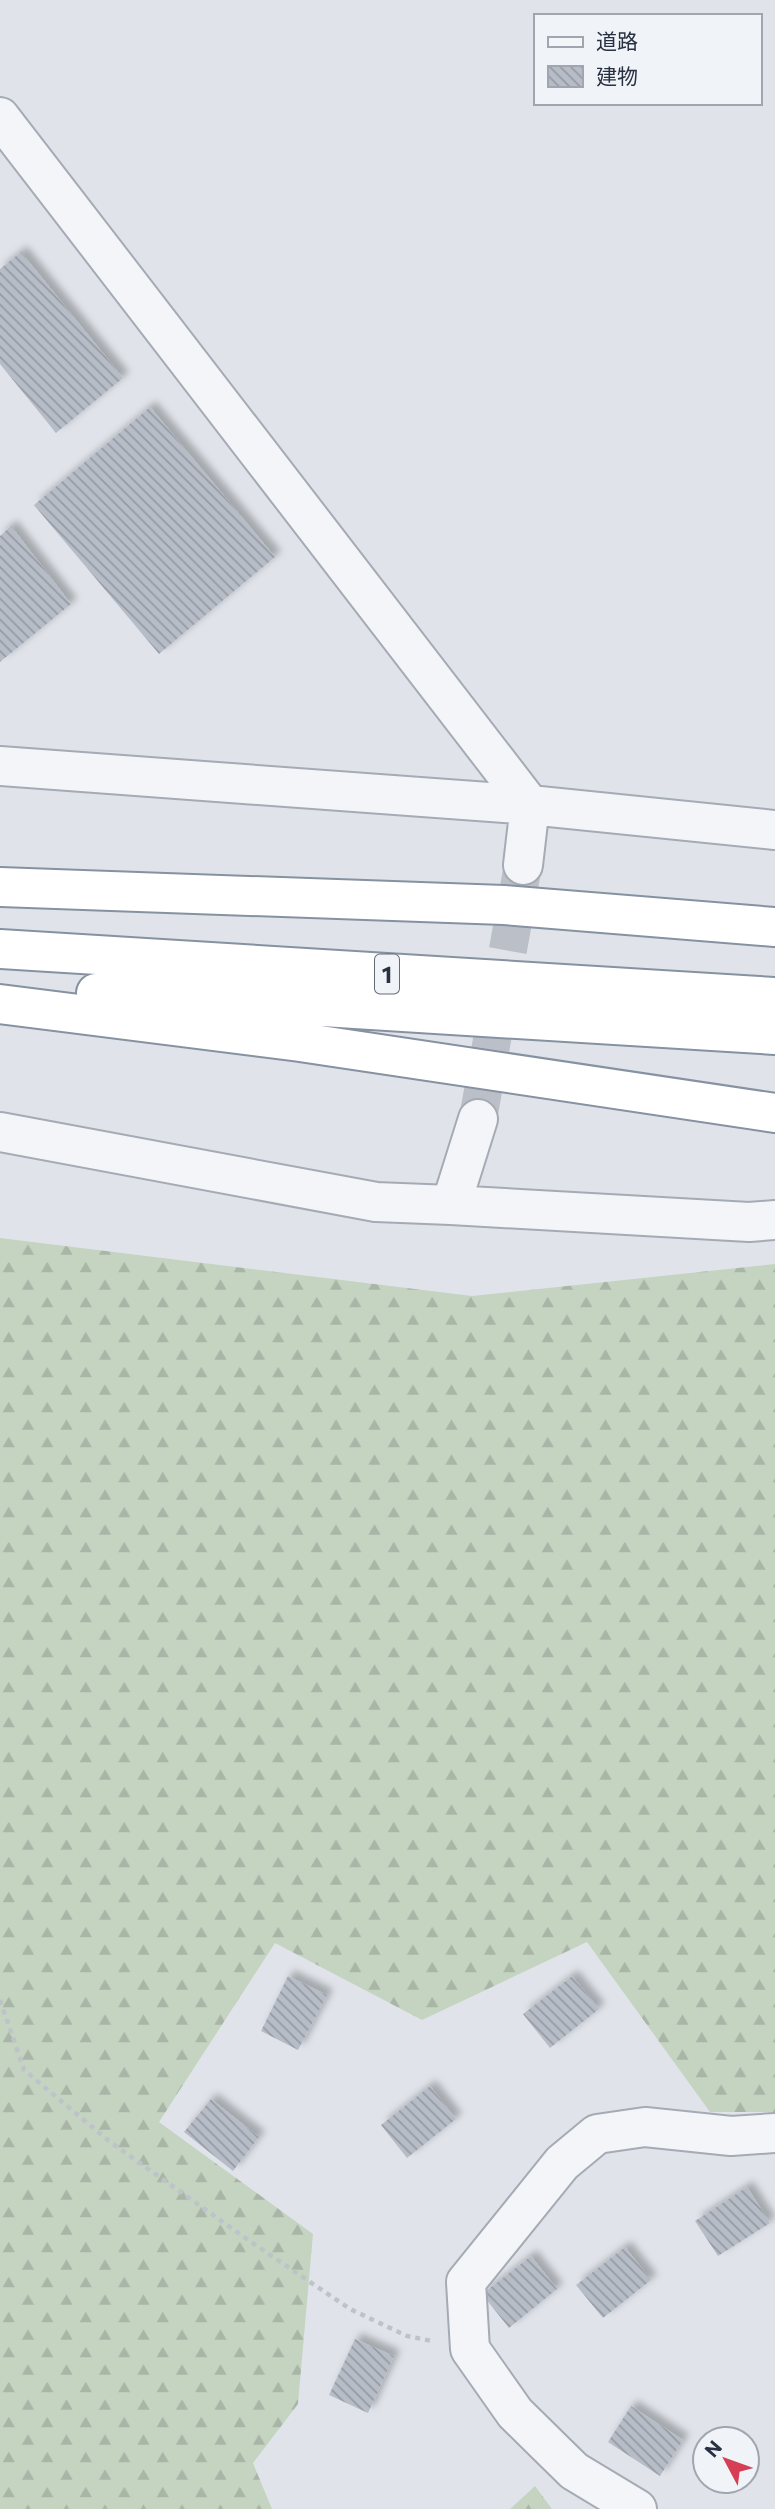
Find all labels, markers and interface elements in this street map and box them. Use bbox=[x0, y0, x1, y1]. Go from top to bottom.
legend bbox=[534, 14, 761, 105]
text: 道路 bbox=[596, 28, 638, 53]
text: 建物 bbox=[596, 63, 638, 88]
road number: 1 bbox=[375, 954, 399, 993]
north arrow bbox=[691, 2425, 761, 2495]
text: N bbox=[699, 2436, 726, 2461]

